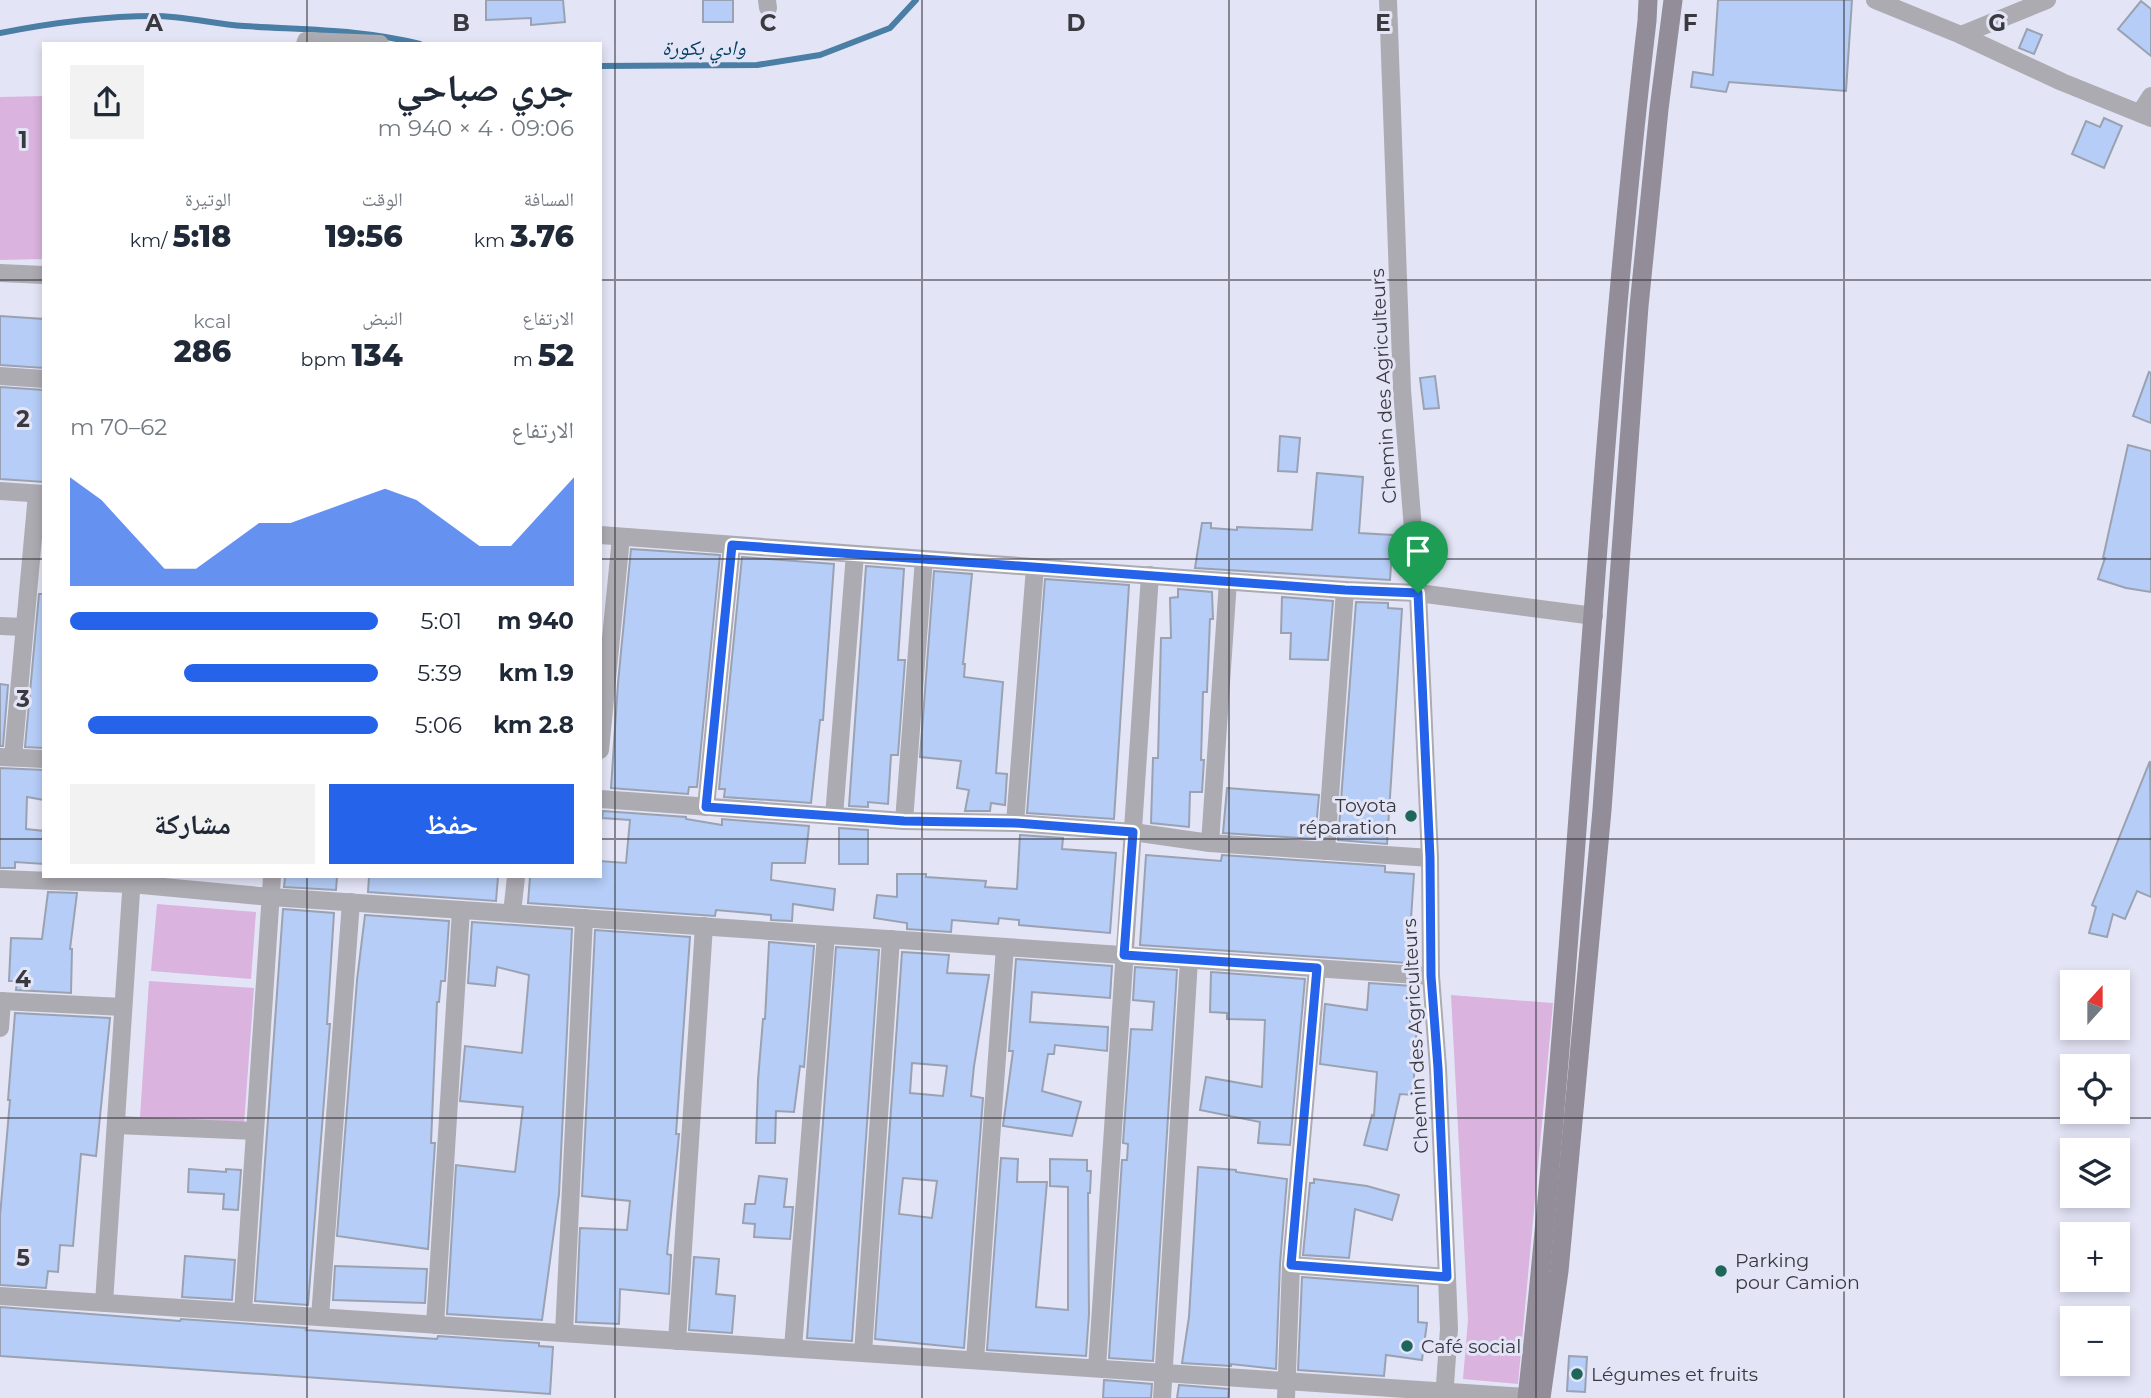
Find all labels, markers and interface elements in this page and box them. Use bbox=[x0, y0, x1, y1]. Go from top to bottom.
text: A bbox=[144, 9, 163, 37]
text: B bbox=[452, 9, 470, 37]
text: C bbox=[760, 9, 777, 37]
text: D bbox=[1067, 9, 1086, 37]
text: E bbox=[1375, 9, 1391, 37]
text: F bbox=[1683, 9, 1698, 37]
text: G bbox=[1988, 9, 2006, 37]
water label: وادي بكورة bbox=[662, 35, 746, 64]
text: جري صباحي bbox=[396, 64, 574, 111]
button: share bbox=[70, 65, 144, 139]
text: 09:06 · 4 × 940 m bbox=[377, 114, 574, 142]
text: 1 bbox=[18, 126, 28, 154]
text: الوتيرة bbox=[185, 188, 231, 211]
text: الوقت bbox=[362, 188, 403, 211]
text: المسافة bbox=[524, 188, 574, 211]
text: 5:18 bbox=[172, 218, 231, 255]
text: 19:56 bbox=[325, 218, 403, 255]
text: 3.76 bbox=[510, 218, 574, 255]
text: /km bbox=[130, 229, 172, 252]
text: km bbox=[474, 229, 510, 252]
street label: Chemin des Agriculteurs bbox=[1366, 268, 1401, 504]
text: النبض bbox=[362, 307, 403, 330]
text: الارتفاع bbox=[522, 307, 574, 330]
text: kcal bbox=[193, 310, 231, 333]
text: 286 bbox=[174, 333, 231, 370]
text: 134 bbox=[351, 337, 403, 374]
text: 52 bbox=[538, 337, 574, 374]
text: bpm bbox=[301, 348, 351, 371]
text: m bbox=[513, 348, 538, 371]
text: 2 bbox=[16, 405, 30, 433]
text: 62–70 m bbox=[70, 413, 167, 441]
text: الارتفاع bbox=[511, 416, 574, 444]
pin bbox=[1388, 521, 1448, 593]
icon: arrive bbox=[1399, 532, 1437, 570]
text: 5:01 bbox=[421, 607, 462, 635]
text: 940 m bbox=[497, 607, 574, 635]
text: 5:39 bbox=[417, 659, 462, 687]
text: 1.9 km bbox=[499, 659, 574, 687]
text: 3 bbox=[15, 685, 30, 713]
text: 5:06 bbox=[415, 711, 462, 739]
text: 2.8 km bbox=[493, 711, 574, 739]
button: مشاركة bbox=[70, 784, 315, 864]
button: حفظ bbox=[329, 784, 574, 864]
place label: Toyota réparation bbox=[1298, 794, 1397, 839]
marker: Toyota réparation bbox=[1403, 808, 1419, 824]
street label: Chemin des Agriculteurs bbox=[1398, 918, 1433, 1154]
text: 4 bbox=[15, 965, 31, 993]
north arrow bbox=[2060, 970, 2130, 1040]
map controls bbox=[2060, 970, 2130, 1376]
button: locate bbox=[2060, 1054, 2130, 1124]
button: layers bbox=[2060, 1138, 2130, 1208]
button: + bbox=[2060, 1222, 2130, 1292]
text: 5 bbox=[16, 1244, 30, 1272]
place label: Parking pour Camion bbox=[1735, 1249, 1860, 1294]
marker: Parking pour Camion bbox=[1713, 1263, 1729, 1279]
button: − bbox=[2060, 1306, 2130, 1376]
place label: Café social bbox=[1421, 1335, 1521, 1358]
marker: Café social bbox=[1399, 1338, 1415, 1354]
place label: Légumes et fruits bbox=[1591, 1363, 1758, 1386]
marker: Légumes et fruits bbox=[1569, 1366, 1585, 1382]

